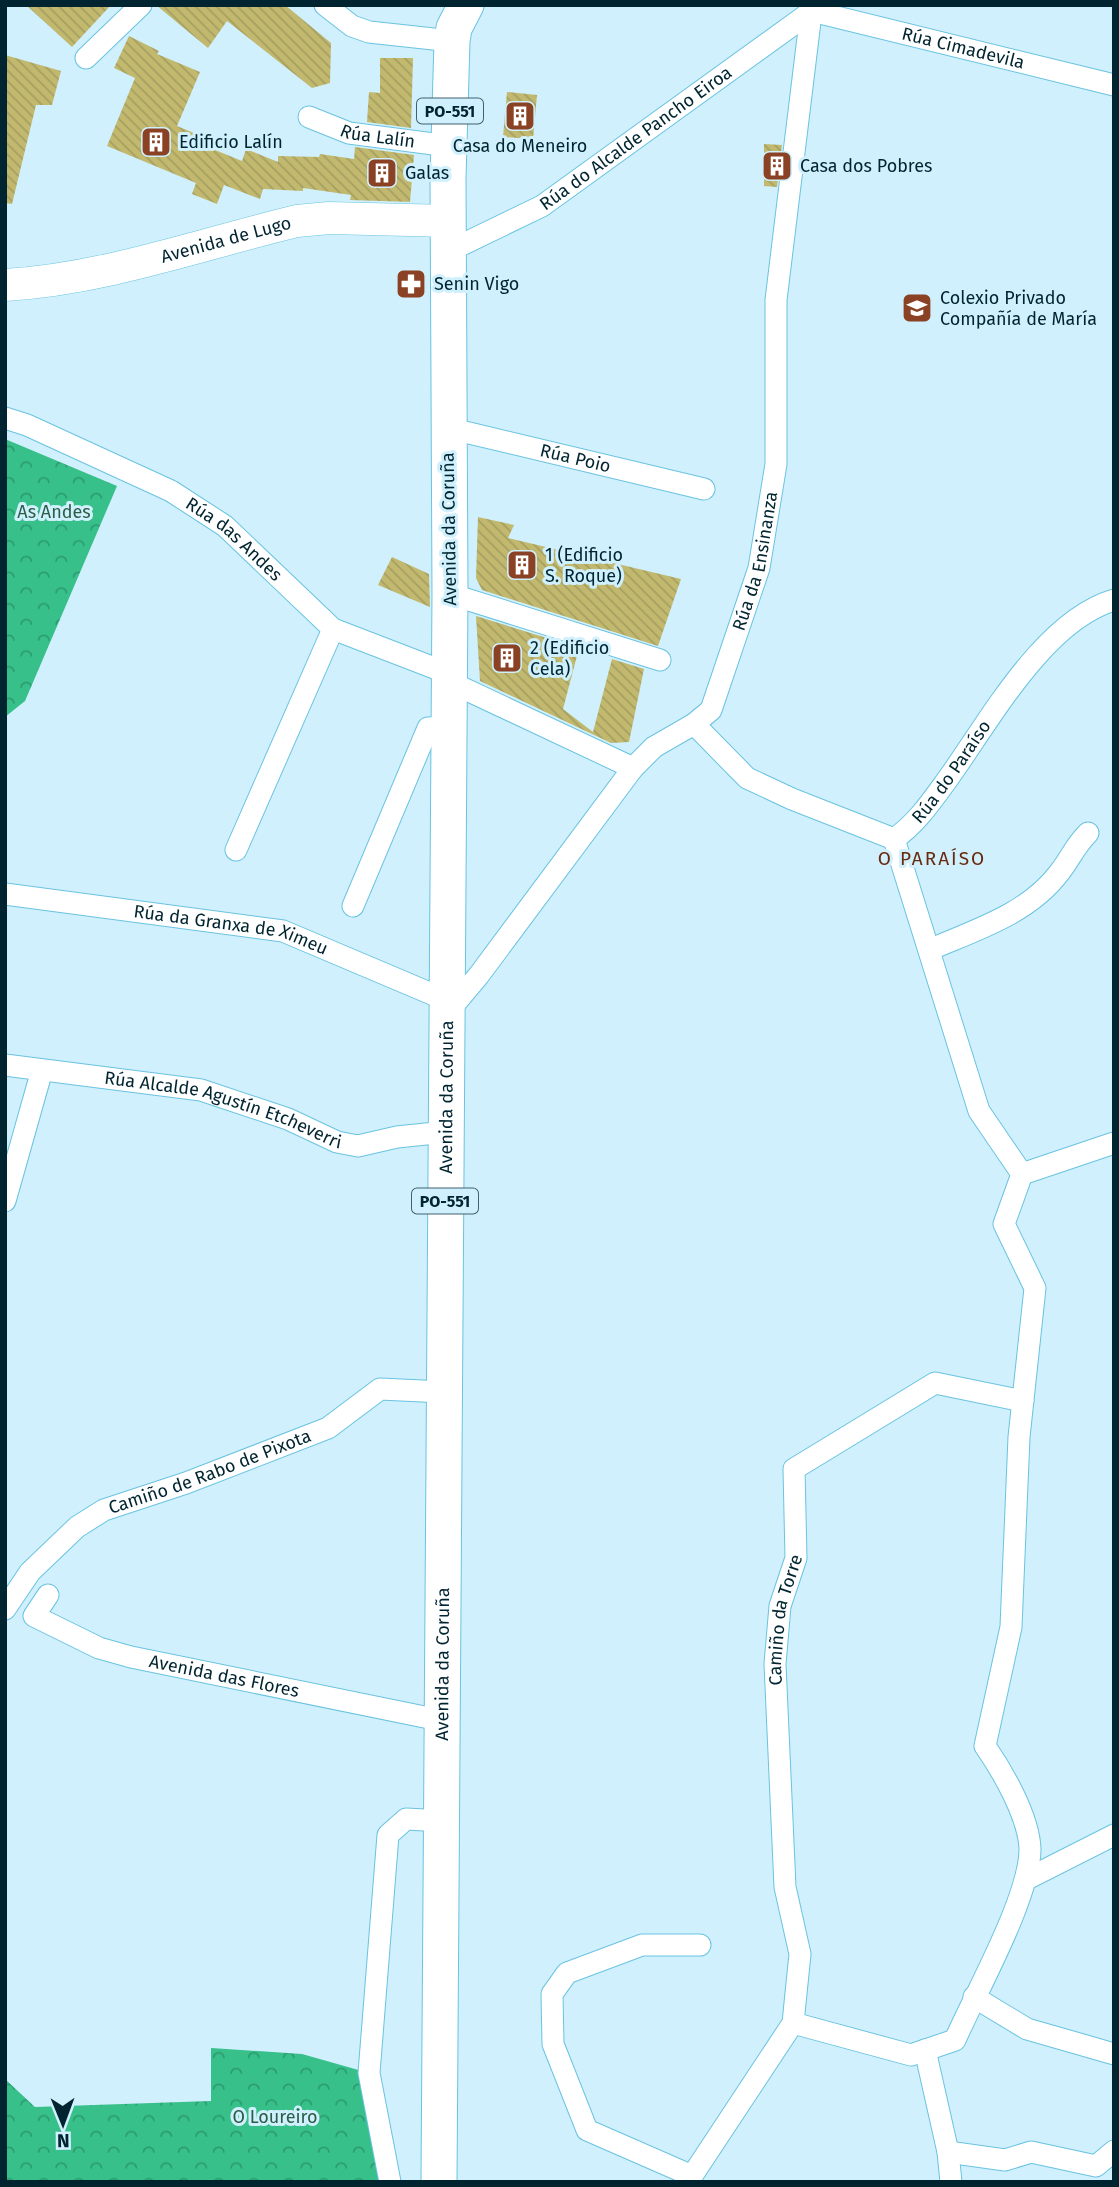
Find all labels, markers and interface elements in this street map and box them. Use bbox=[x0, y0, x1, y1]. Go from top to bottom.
street label: Rúa Cimadevila bbox=[899, 22, 1027, 74]
street label: Rúa do Alcalde Pancho Eiroa bbox=[535, 62, 736, 215]
road number: PO-551 bbox=[417, 99, 483, 124]
building icon: Casa do Meneiro bbox=[503, 99, 537, 133]
street label: Rúa Lalín bbox=[337, 120, 416, 152]
building icon: Edificio Lalín bbox=[139, 125, 173, 159]
place label: Edificio Lalín bbox=[179, 131, 283, 153]
place label: Casa do Meneiro bbox=[453, 135, 587, 157]
building icon: Casa dos Pobres bbox=[760, 149, 794, 183]
place label: Casa dos Pobres bbox=[800, 155, 933, 177]
building icon: Galas bbox=[365, 156, 399, 190]
place label: Galas bbox=[405, 162, 449, 184]
street label: Avenida de Lugo bbox=[158, 212, 293, 268]
pharmacy icon: Senin Vigo bbox=[394, 267, 428, 301]
place label: Senin Vigo bbox=[434, 273, 519, 295]
place label: Colexio Privado Compañía de María bbox=[940, 287, 1097, 330]
school or university icon: Colexio Privado Compañía de María bbox=[900, 291, 934, 325]
street label: Rúa Poio bbox=[538, 439, 613, 477]
street label: Avenida da Coruña bbox=[437, 452, 461, 606]
street label: Rúa da Ensinanza bbox=[728, 490, 782, 634]
street label: Rúa das Andes bbox=[182, 493, 287, 586]
park label: As Andes bbox=[17, 501, 91, 523]
place label: 1 (Edificio S. Roque) bbox=[545, 544, 623, 587]
building icon: 1 (Edificio S. Roque) bbox=[505, 548, 539, 582]
place label: 2 (Edificio Cela) bbox=[530, 637, 609, 680]
building icon: 2 (Edificio Cela) bbox=[490, 641, 524, 675]
street label: Rúa do Paraíso bbox=[907, 716, 995, 828]
district label: O PARAÍSO bbox=[878, 847, 986, 870]
street label: Rúa da Granxa de Ximeu bbox=[132, 900, 331, 960]
street label: Avenida da Coruña bbox=[435, 1020, 458, 1174]
street label: Rúa Alcalde Agustín Etcheverri bbox=[103, 1067, 343, 1154]
road number: PO-551 bbox=[412, 1189, 478, 1214]
street label: Camiño de Rabo de Pixota bbox=[106, 1425, 314, 1519]
street label: Camiño da Torre bbox=[764, 1552, 807, 1686]
street label: Avenida da Coruña bbox=[431, 1587, 454, 1741]
street label: Avenida das Flores bbox=[147, 1650, 301, 1702]
north arrow bbox=[28, 2089, 98, 2159]
park label: O Loureiro bbox=[233, 2106, 317, 2128]
text: N bbox=[57, 2129, 70, 2152]

